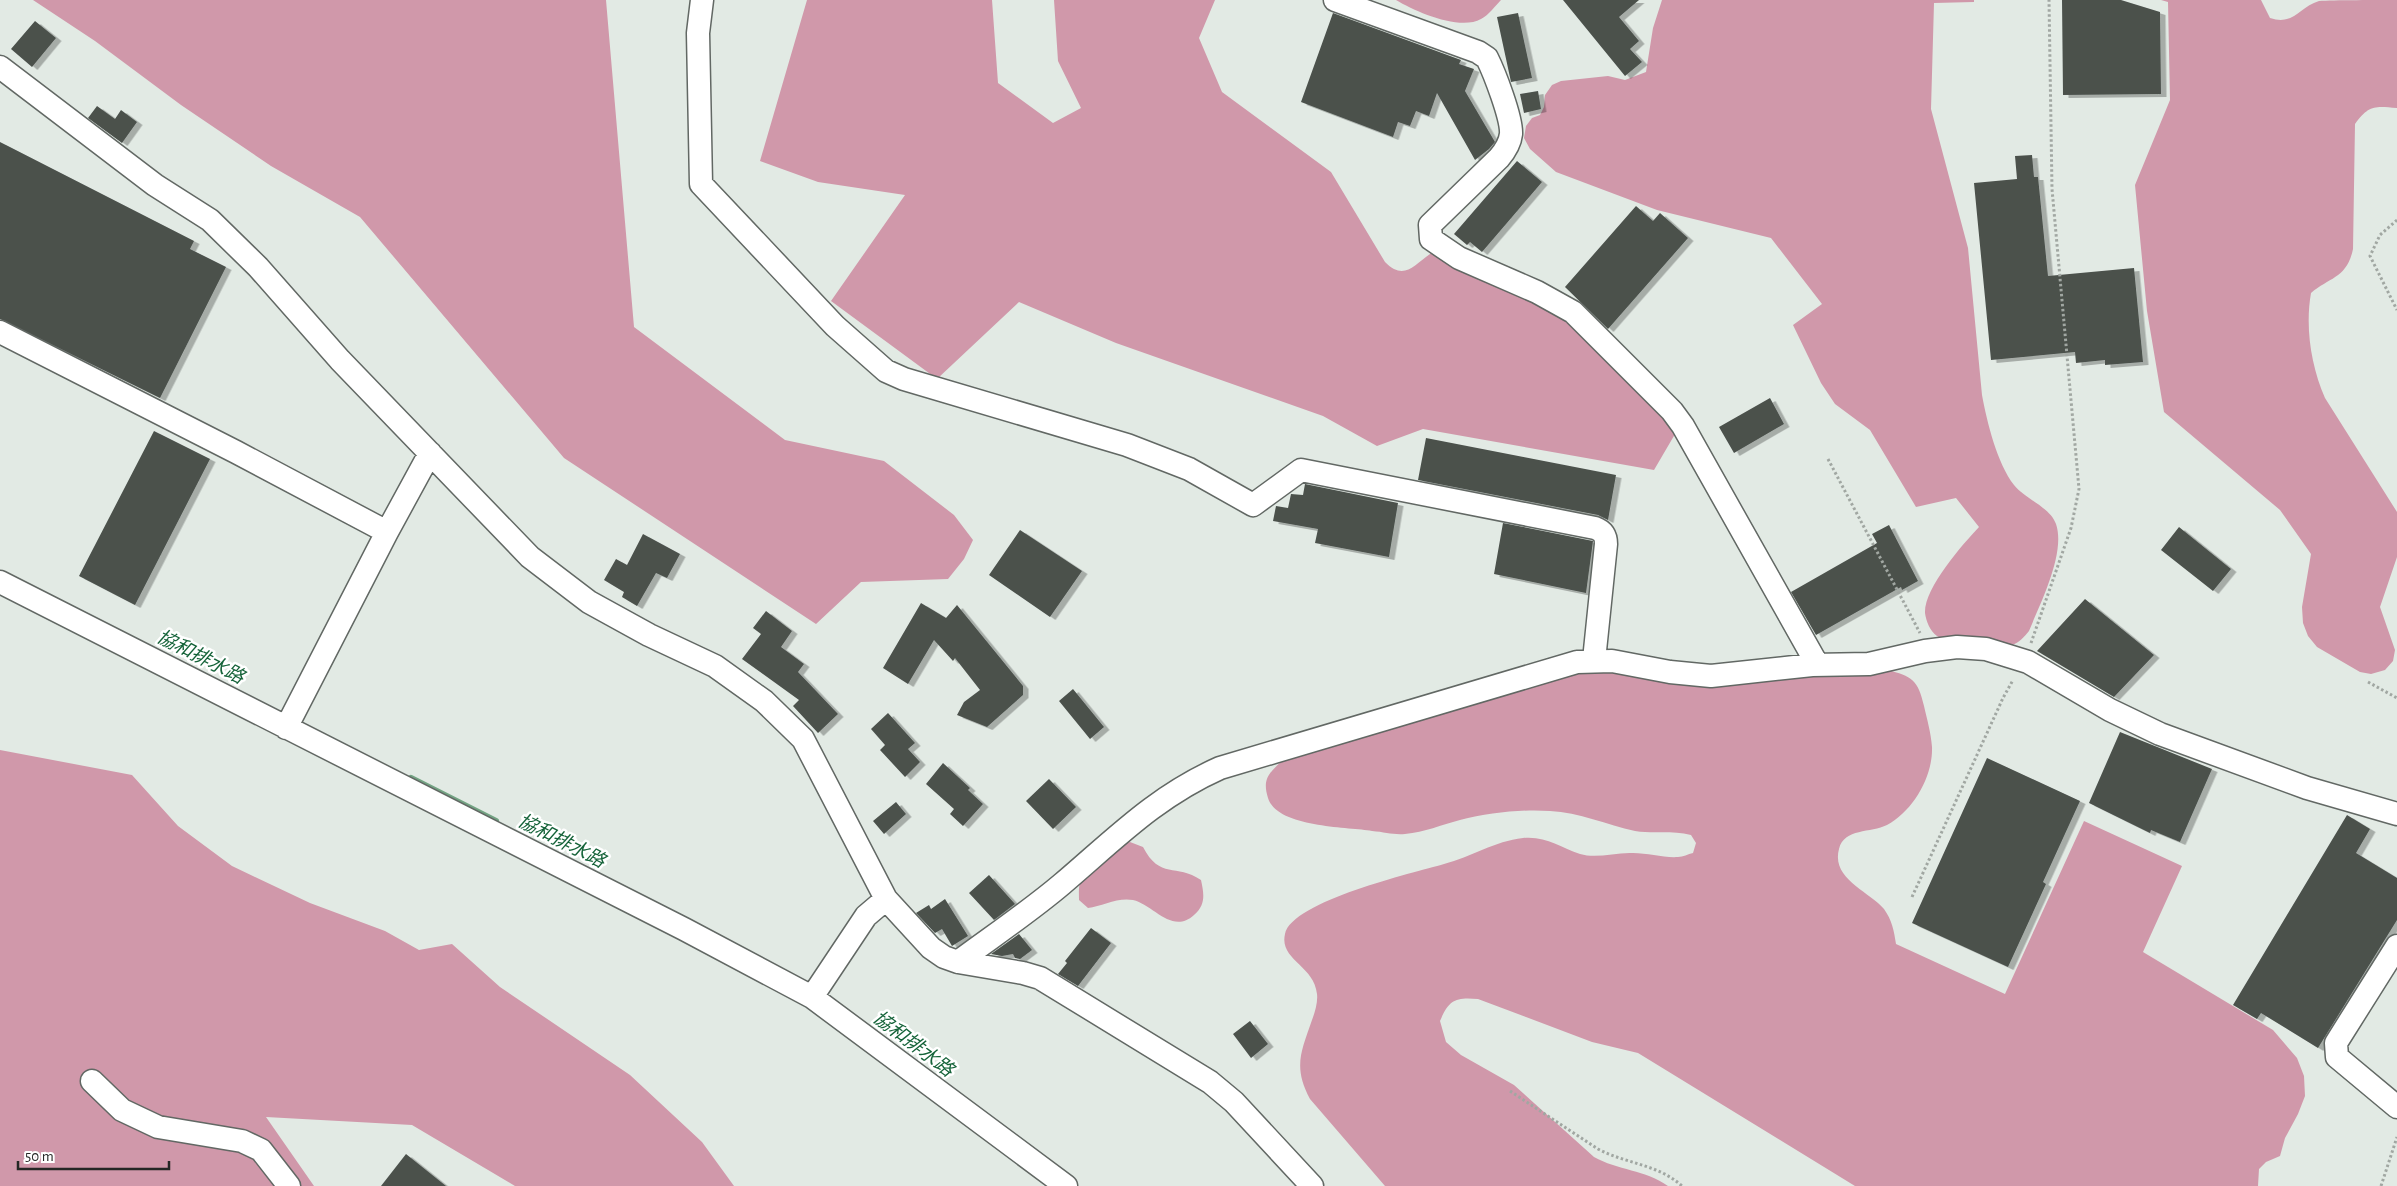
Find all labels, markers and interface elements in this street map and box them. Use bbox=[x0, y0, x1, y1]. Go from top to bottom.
water label: 協和排水路 bbox=[154, 626, 249, 688]
water label: 協和排水路 bbox=[515, 810, 610, 872]
water label: 協和排水路 bbox=[869, 1007, 959, 1082]
scale bar bbox=[18, 1138, 169, 1170]
text: 50 m bbox=[25, 1149, 54, 1164]

